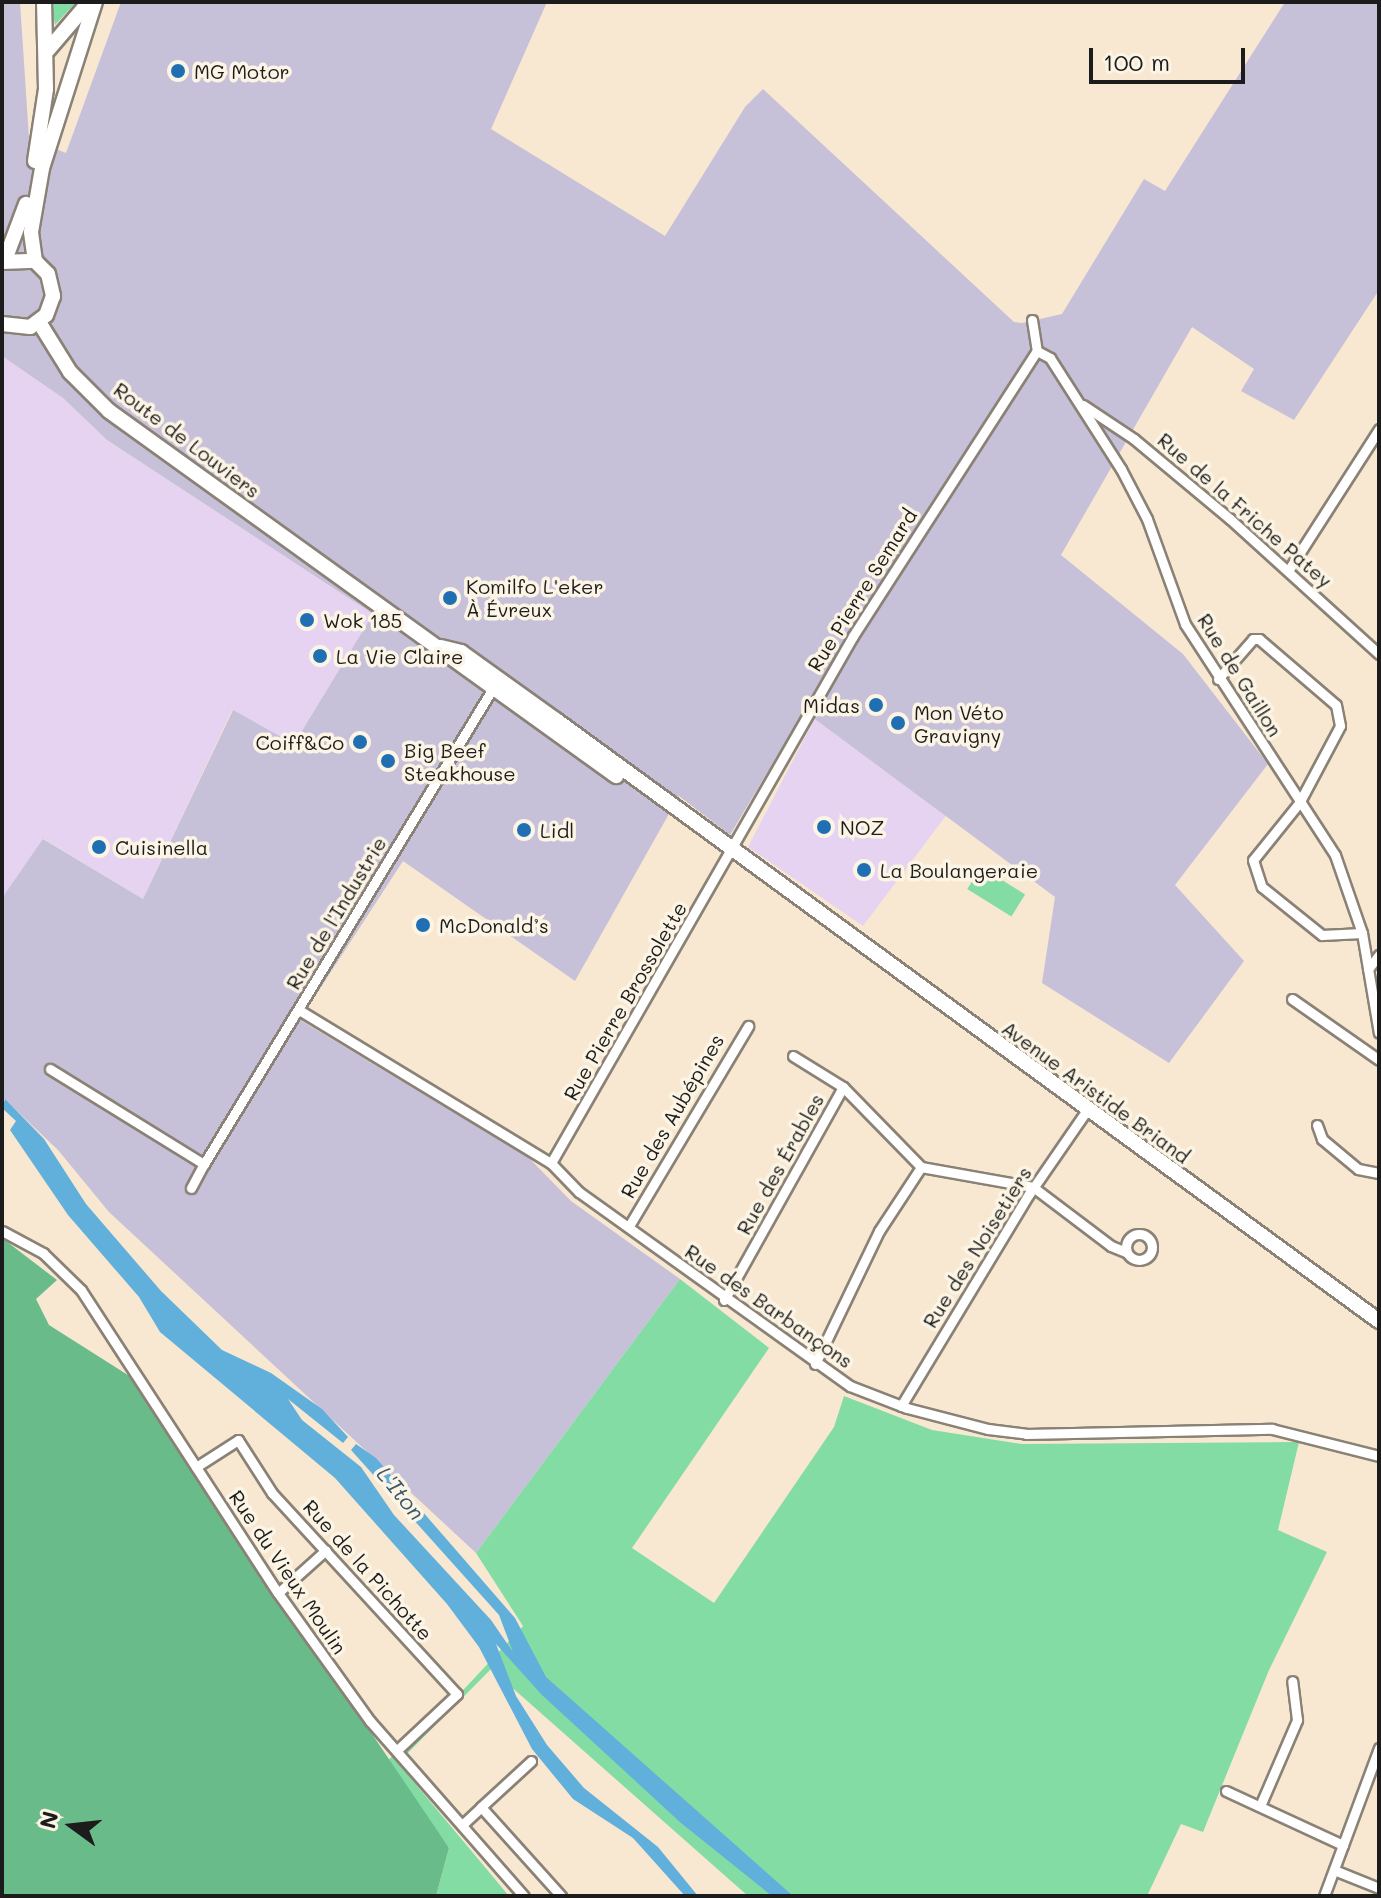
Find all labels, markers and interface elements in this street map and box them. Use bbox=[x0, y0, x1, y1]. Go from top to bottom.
scale bar bbox=[1093, 32, 1249, 82]
text: 100 m bbox=[1103, 46, 1170, 77]
place label: MG Motor bbox=[194, 59, 290, 83]
marker: MG Motor bbox=[169, 62, 187, 80]
street label: Route de Louviers bbox=[109, 377, 265, 503]
street label: Rue de la Friche Patey bbox=[1153, 428, 1337, 592]
street label: Rue Pierre Semard bbox=[802, 504, 922, 676]
place label: Komilfo L'eker À Évreux bbox=[466, 574, 603, 621]
marker: Komilfo L'eker À Évreux bbox=[441, 589, 459, 607]
place label: Wok 185 bbox=[323, 608, 402, 632]
street label: Rue de Gaillon bbox=[1193, 609, 1287, 741]
marker: Wok 185 bbox=[298, 611, 316, 629]
place label: La Vie Claire bbox=[336, 644, 463, 668]
marker: La Vie Claire bbox=[311, 647, 329, 665]
place label: Midas bbox=[803, 693, 860, 717]
marker: Midas bbox=[867, 696, 885, 714]
place label: Mon Véto Gravigny bbox=[914, 700, 1004, 747]
marker: Mon Véto Gravigny bbox=[889, 714, 907, 732]
place label: Coiff&Co bbox=[256, 730, 344, 754]
marker: Coiff&Co bbox=[351, 733, 369, 751]
place label: Big Beef Steakhouse bbox=[404, 738, 516, 785]
marker: Big Beef Steakhouse bbox=[379, 752, 397, 770]
place label: NOZ bbox=[840, 815, 884, 839]
place label: Lidl bbox=[540, 818, 574, 842]
marker: NOZ bbox=[815, 818, 833, 836]
marker: Lidl bbox=[515, 821, 533, 839]
street label: Rue de l'Industrie bbox=[281, 832, 391, 994]
place label: Cuisinella bbox=[115, 835, 208, 859]
marker: Cuisinella bbox=[90, 838, 108, 856]
place label: La Boulangeraie bbox=[880, 858, 1038, 882]
marker: La Boulangeraie bbox=[855, 861, 873, 879]
street label: Rue Pierre Brossolette bbox=[558, 898, 692, 1104]
place label: McDonald’s bbox=[439, 913, 549, 937]
marker: McDonald’s bbox=[414, 916, 432, 934]
street label: Avenue Aristide Briand bbox=[997, 1016, 1195, 1168]
street label: Rue des Aubépines bbox=[615, 1030, 729, 1202]
street label: Rue des Érables bbox=[731, 1089, 829, 1239]
street label: Rue des Noisetiers bbox=[918, 1162, 1036, 1332]
street label: Rue des Barbançons bbox=[680, 1239, 858, 1373]
water label: L'Iton bbox=[372, 1461, 430, 1525]
street label: Rue du Vieux Moulin bbox=[224, 1486, 352, 1658]
street label: Rue de la Pichotte bbox=[298, 1495, 438, 1645]
north arrow bbox=[32, 1786, 112, 1866]
text: N bbox=[32, 1808, 65, 1831]

